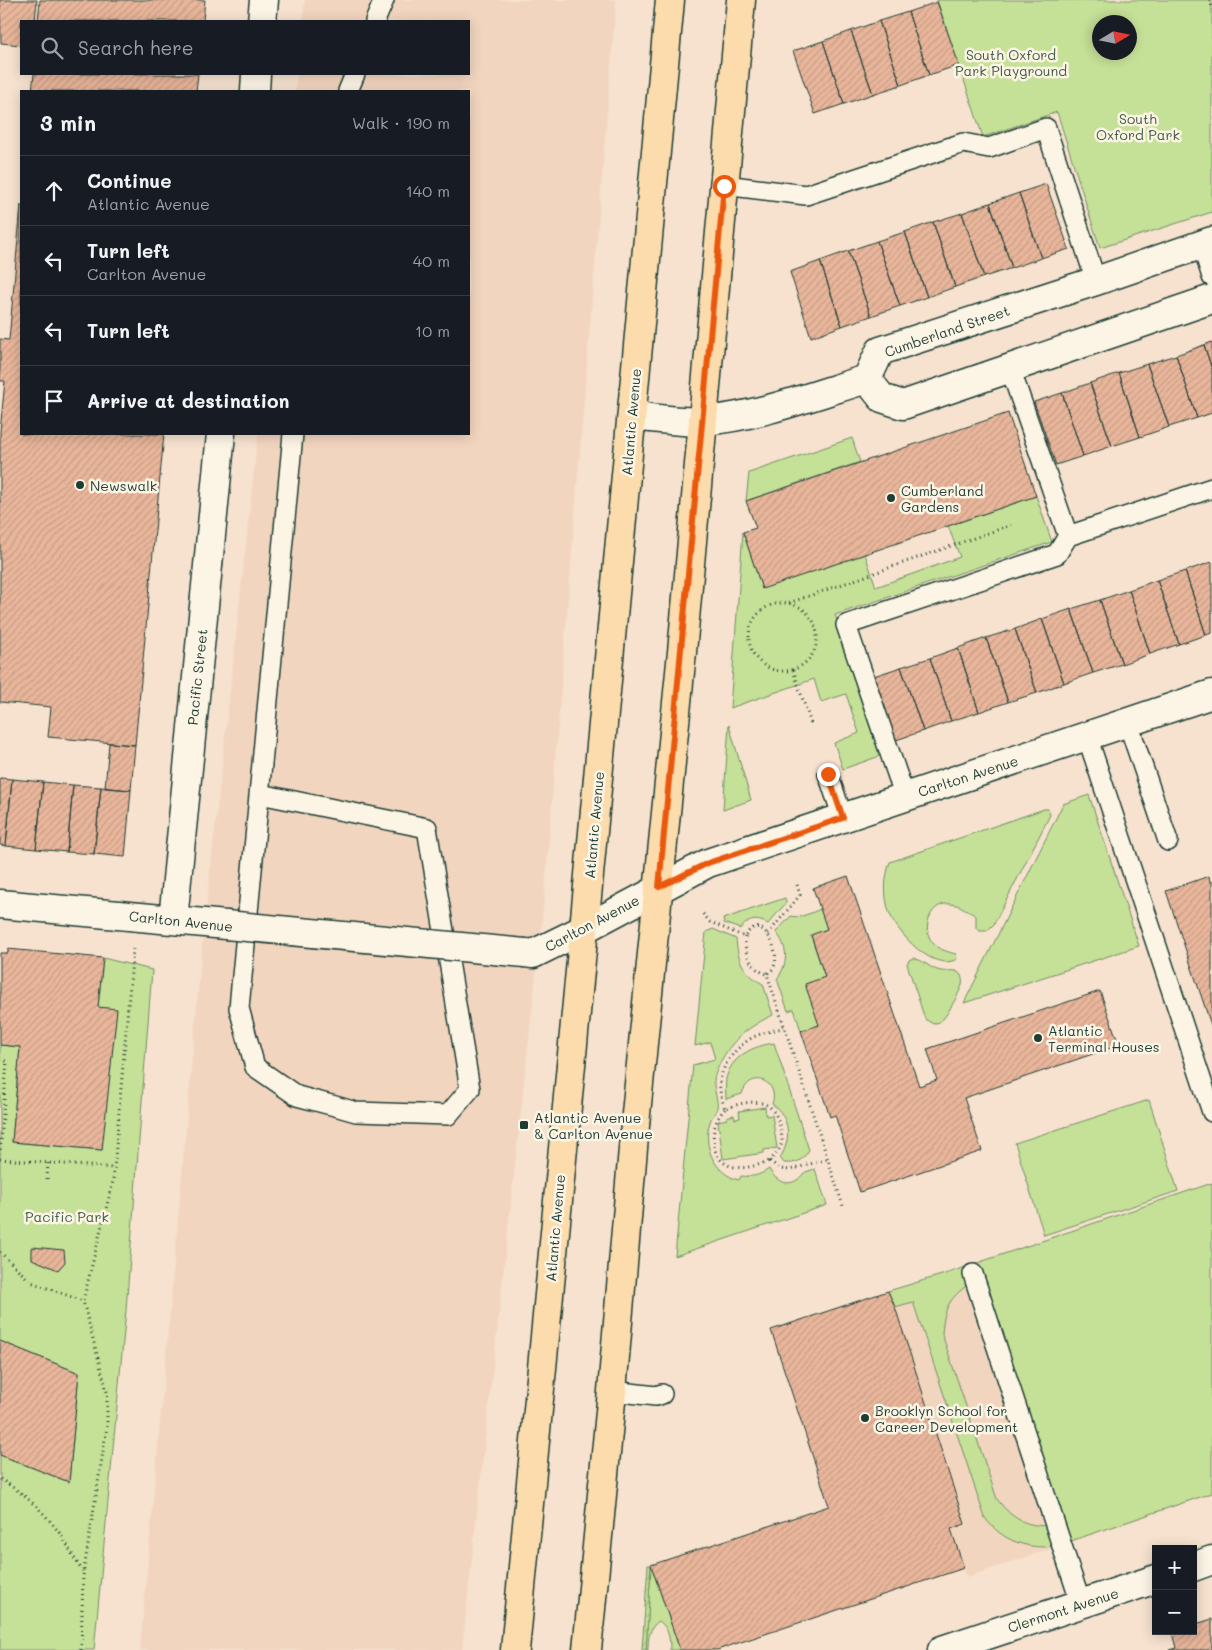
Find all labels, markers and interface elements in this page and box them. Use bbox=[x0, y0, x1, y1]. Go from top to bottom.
north arrow bbox=[1092, 15, 1137, 60]
search box bbox=[20, 20, 470, 75]
icon: search bbox=[38, 34, 66, 62]
text: Search here bbox=[78, 35, 194, 60]
park label: South Oxford Park Playground bbox=[955, 45, 1067, 80]
text: 3 min bbox=[40, 109, 96, 136]
park label: South Oxford Park bbox=[1096, 109, 1180, 144]
text: Walk · 190 m bbox=[352, 112, 450, 133]
text: Continue bbox=[87, 168, 172, 193]
route start bbox=[713, 175, 736, 198]
icon: ahead bbox=[40, 177, 68, 205]
text: 140 m bbox=[406, 180, 450, 201]
text: Atlantic Avenue bbox=[87, 193, 210, 214]
text: Turn left bbox=[87, 238, 170, 263]
icon: left bbox=[40, 247, 68, 275]
text: 40 m bbox=[413, 250, 450, 271]
text: Carlton Avenue bbox=[87, 263, 206, 284]
street label: Cumberland Street bbox=[882, 301, 1012, 361]
icon: left bbox=[40, 317, 68, 345]
text: Turn left bbox=[87, 318, 170, 343]
text: 10 m bbox=[415, 320, 450, 341]
street label: Atlantic Avenue bbox=[617, 368, 645, 476]
icon: arrive bbox=[40, 387, 68, 415]
text: Arrive at destination bbox=[87, 388, 290, 413]
place label: Newswalk bbox=[90, 476, 157, 495]
marker: Newswalk bbox=[74, 479, 86, 491]
place label: Cumberland Gardens bbox=[901, 481, 983, 516]
marker: Cumberland Gardens bbox=[885, 492, 897, 504]
street label: Pacific Street bbox=[182, 628, 212, 726]
street label: Carlton Avenue bbox=[915, 751, 1021, 801]
route end bbox=[817, 763, 840, 786]
street label: Atlantic Avenue bbox=[580, 771, 608, 879]
street label: Carlton Avenue bbox=[541, 890, 643, 956]
street label: Carlton Avenue bbox=[128, 906, 234, 936]
place label: Atlantic Terminal Houses bbox=[1048, 1021, 1160, 1056]
marker: Atlantic Terminal Houses bbox=[1032, 1032, 1044, 1044]
place label: Atlantic Avenue & Carlton Avenue bbox=[534, 1108, 653, 1143]
marker: Atlantic Avenue & Carlton Avenue bbox=[518, 1119, 530, 1131]
street label: Atlantic Avenue bbox=[541, 1174, 569, 1282]
park label: Pacific Park bbox=[25, 1207, 109, 1226]
place label: Brooklyn School for Career Development bbox=[875, 1401, 1018, 1436]
marker: Brooklyn School for Career Development bbox=[859, 1412, 871, 1424]
map controls bbox=[1152, 1545, 1197, 1635]
button: + bbox=[1152, 1545, 1197, 1590]
street label: Clermont Avenue bbox=[1005, 1583, 1121, 1637]
button: − bbox=[1152, 1590, 1197, 1635]

